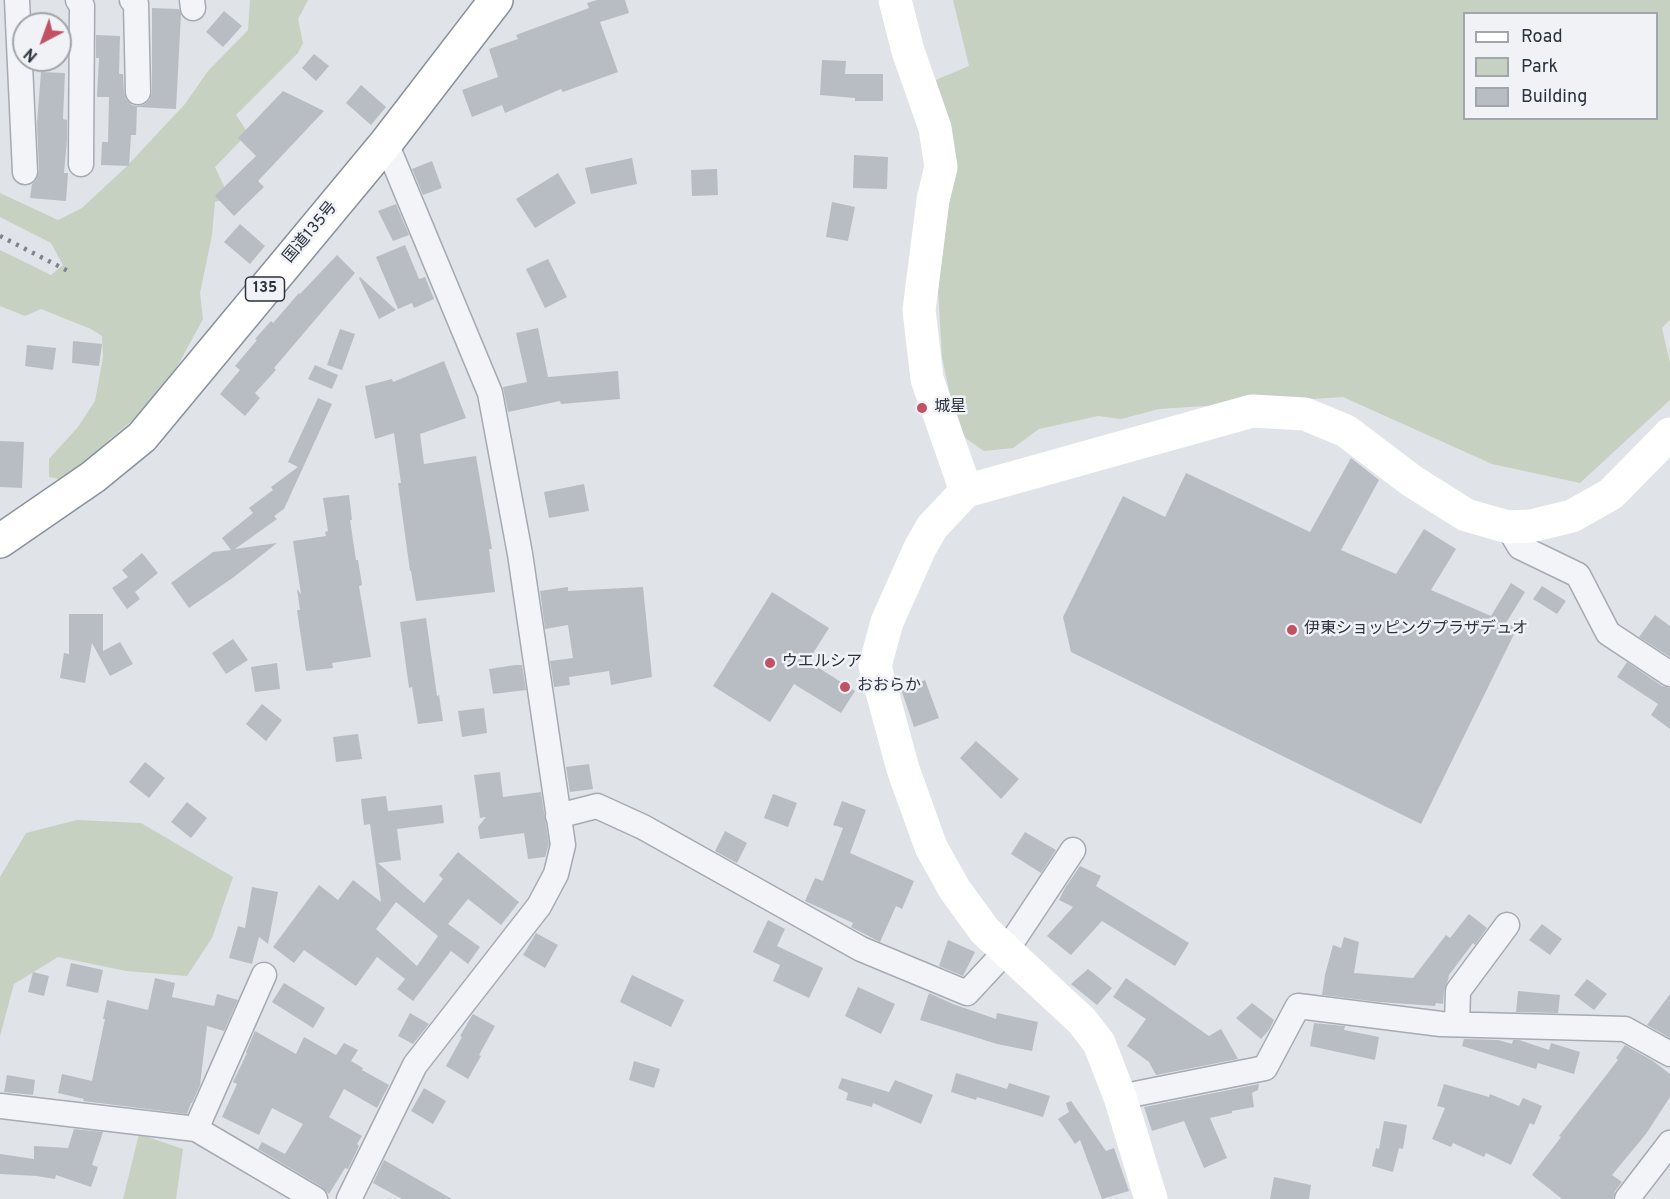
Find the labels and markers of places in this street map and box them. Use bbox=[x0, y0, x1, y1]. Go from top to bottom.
place label: 城星 bbox=[934, 398, 966, 418]
marker: 城星 bbox=[915, 401, 929, 415]
place label: 伊東ショッピングプラザデュオ bbox=[1304, 620, 1528, 640]
marker: 伊東ショッピングプラザデュオ bbox=[1285, 623, 1299, 637]
place label: ウエルシア bbox=[782, 653, 862, 673]
marker: ウエルシア bbox=[763, 656, 777, 670]
place label: おおらか bbox=[857, 677, 921, 697]
marker: おおらか bbox=[838, 680, 852, 694]

